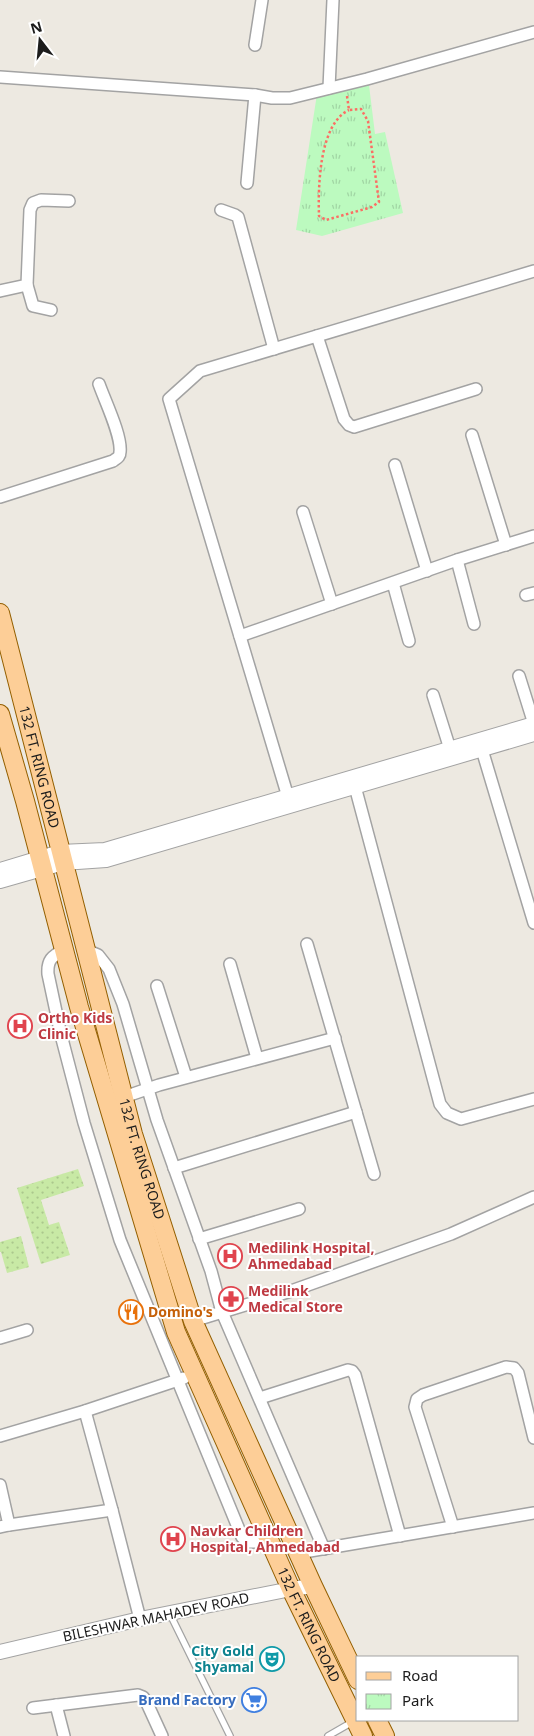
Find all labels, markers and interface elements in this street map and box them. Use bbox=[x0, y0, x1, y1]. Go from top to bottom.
north arrow bbox=[15, 15, 65, 65]
text: N bbox=[28, 16, 44, 38]
street label: 132 FT. RING ROAD bbox=[15, 704, 65, 830]
place label: Ortho Kids Clinic bbox=[38, 1008, 112, 1043]
hospital icon: Ortho Kids Clinic bbox=[7, 1013, 33, 1039]
street label: 132 FT. RING ROAD bbox=[115, 1096, 170, 1222]
place label: Medilink Hospital, Ahmedabad bbox=[248, 1238, 375, 1273]
hospital icon: Medilink Hospital, Ahmedabad bbox=[217, 1243, 243, 1269]
place label: Medilink Medical Store bbox=[248, 1281, 343, 1316]
pharmacy icon: Medilink Medical Store bbox=[218, 1286, 244, 1312]
restaurant icon: Domino's bbox=[118, 1299, 144, 1325]
place label: Domino's bbox=[148, 1302, 213, 1321]
place label: Navkar Children Hospital, Ahmedabad bbox=[190, 1521, 340, 1556]
hospital icon: Navkar Children Hospital, Ahmedabad bbox=[160, 1526, 186, 1552]
street label: 132 FT. RING ROAD bbox=[273, 1564, 345, 1685]
street label: BILESHWAR MAHADEV ROAD bbox=[61, 1587, 251, 1646]
place label: City Gold Shyamal bbox=[191, 1641, 254, 1676]
theatre icon: City Gold Shyamal bbox=[259, 1646, 285, 1672]
legend bbox=[356, 1656, 519, 1721]
text: Road bbox=[402, 1665, 438, 1685]
supermarket icon: Brand Factory bbox=[241, 1687, 267, 1713]
place label: Brand Factory bbox=[138, 1690, 236, 1709]
text: Park bbox=[402, 1690, 434, 1710]

